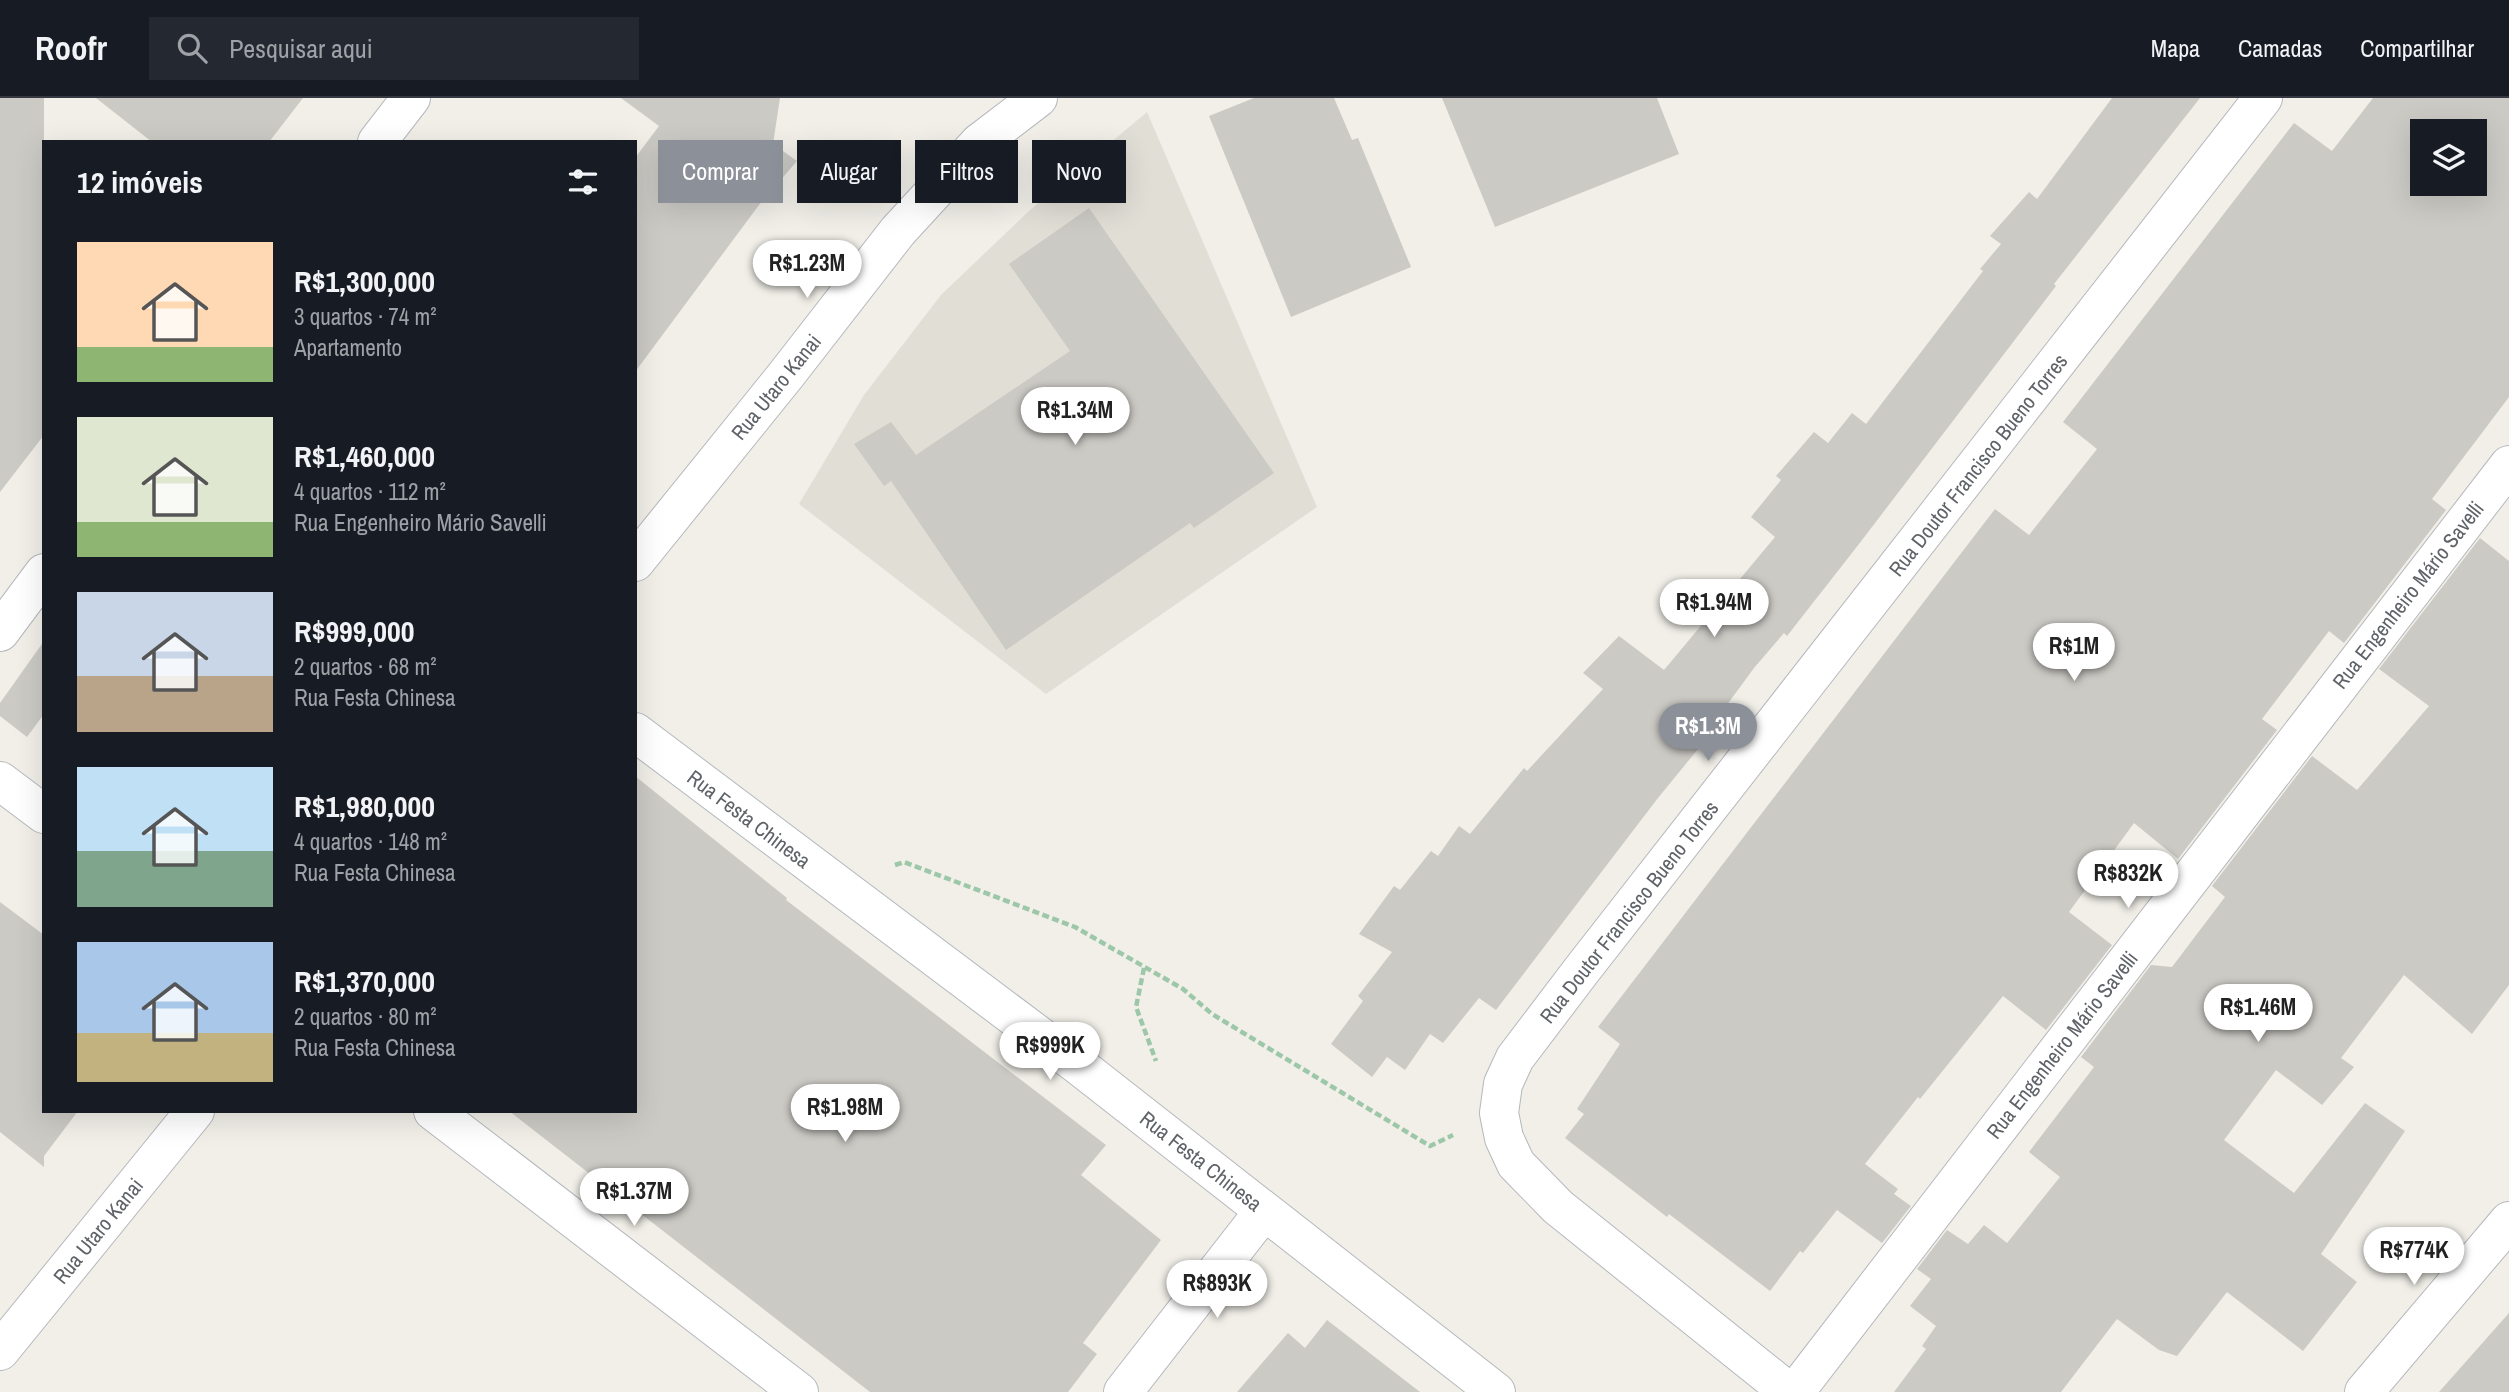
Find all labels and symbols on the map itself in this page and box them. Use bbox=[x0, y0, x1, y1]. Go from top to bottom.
pin: R$1.23M bbox=[742, 240, 872, 300]
street label: Rua Utaro Kanai bbox=[724, 328, 828, 446]
street label: Rua Doutor Francisco Bueno Torres bbox=[1882, 348, 2074, 582]
pin: R$1.34M bbox=[1010, 388, 1140, 447]
street label: Rua Engenheiro Mário Savelli bbox=[2326, 495, 2490, 695]
pin: R$1.94M bbox=[1649, 580, 1779, 639]
pin: R$1M bbox=[2033, 624, 2115, 683]
pin: R$1.3M bbox=[1651, 704, 1765, 763]
street label: Rua Festa Chinesa bbox=[681, 763, 817, 875]
street label: Rua Doutor Francisco Bueno Torres bbox=[1533, 795, 1725, 1029]
pin: R$832K bbox=[2071, 850, 2185, 910]
street label: Rua Engenheiro Mário Savelli bbox=[1980, 945, 2144, 1145]
pin: R$1.46M bbox=[2193, 984, 2323, 1044]
pin: R$999K bbox=[993, 1023, 1107, 1082]
pin: R$1.98M bbox=[780, 1084, 910, 1144]
street label: Rua Festa Chinesa bbox=[1134, 1104, 1268, 1218]
pin: R$1.37M bbox=[569, 1168, 699, 1228]
street label: Rua Utaro Kanai bbox=[46, 1172, 150, 1290]
pin: R$774K bbox=[2357, 1228, 2471, 1287]
pin: R$893K bbox=[1160, 1260, 1274, 1320]

